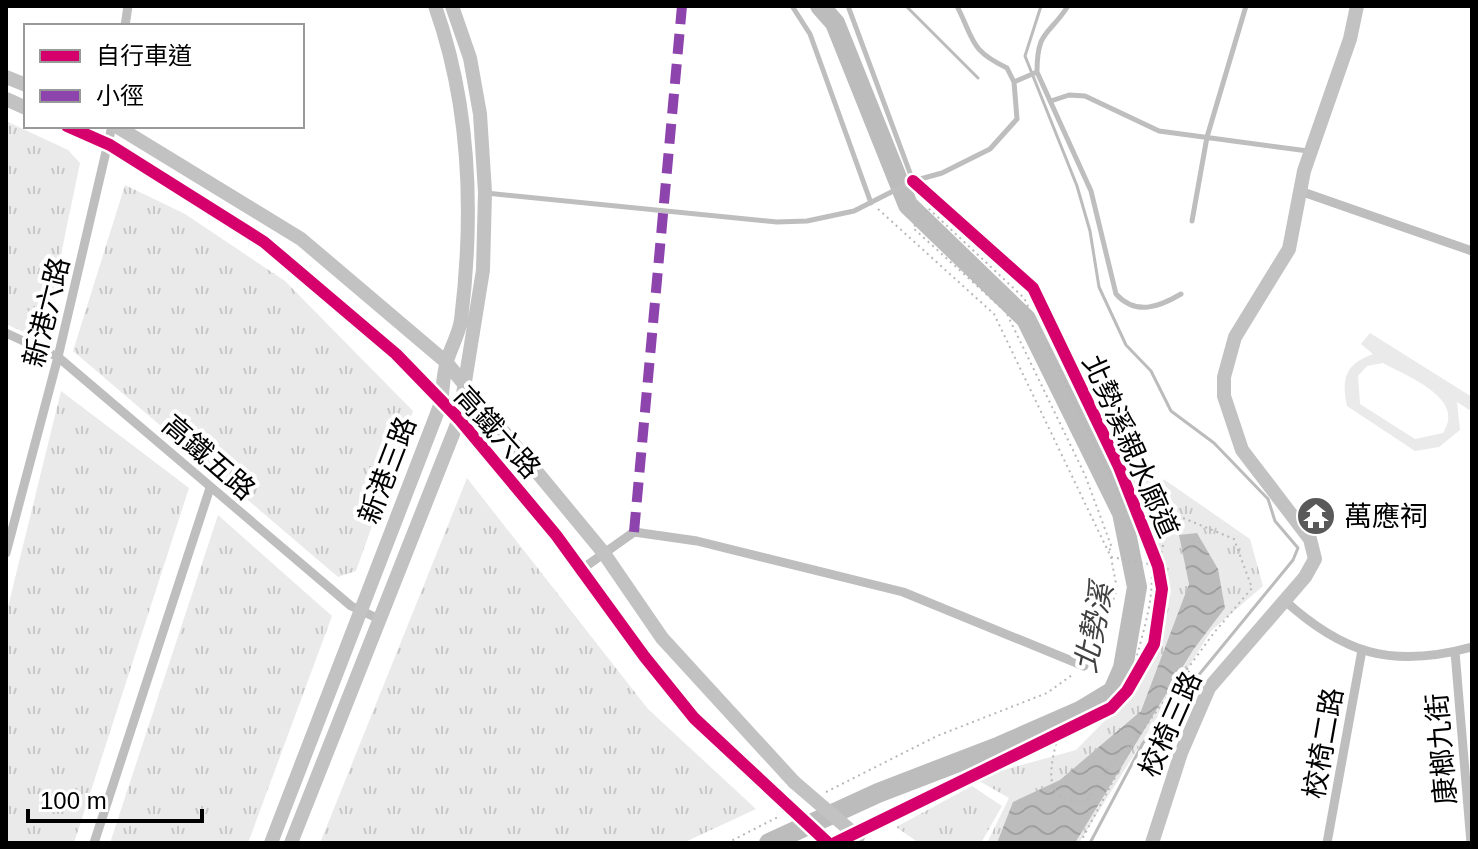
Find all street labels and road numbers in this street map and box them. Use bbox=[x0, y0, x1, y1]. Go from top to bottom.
street label: 新港六路 bbox=[18, 254, 75, 370]
street label: 北勢溪親水廊道 bbox=[1077, 350, 1185, 542]
street label: 高鐵六路 bbox=[449, 380, 547, 484]
street label: 高鐵五路 bbox=[156, 409, 261, 506]
street label: 新港三路 bbox=[353, 412, 422, 528]
street label: 校椅三路 bbox=[1134, 667, 1207, 782]
street label: 校椅二路 bbox=[1299, 685, 1348, 801]
street label: 康榔九街 bbox=[1421, 692, 1462, 806]

